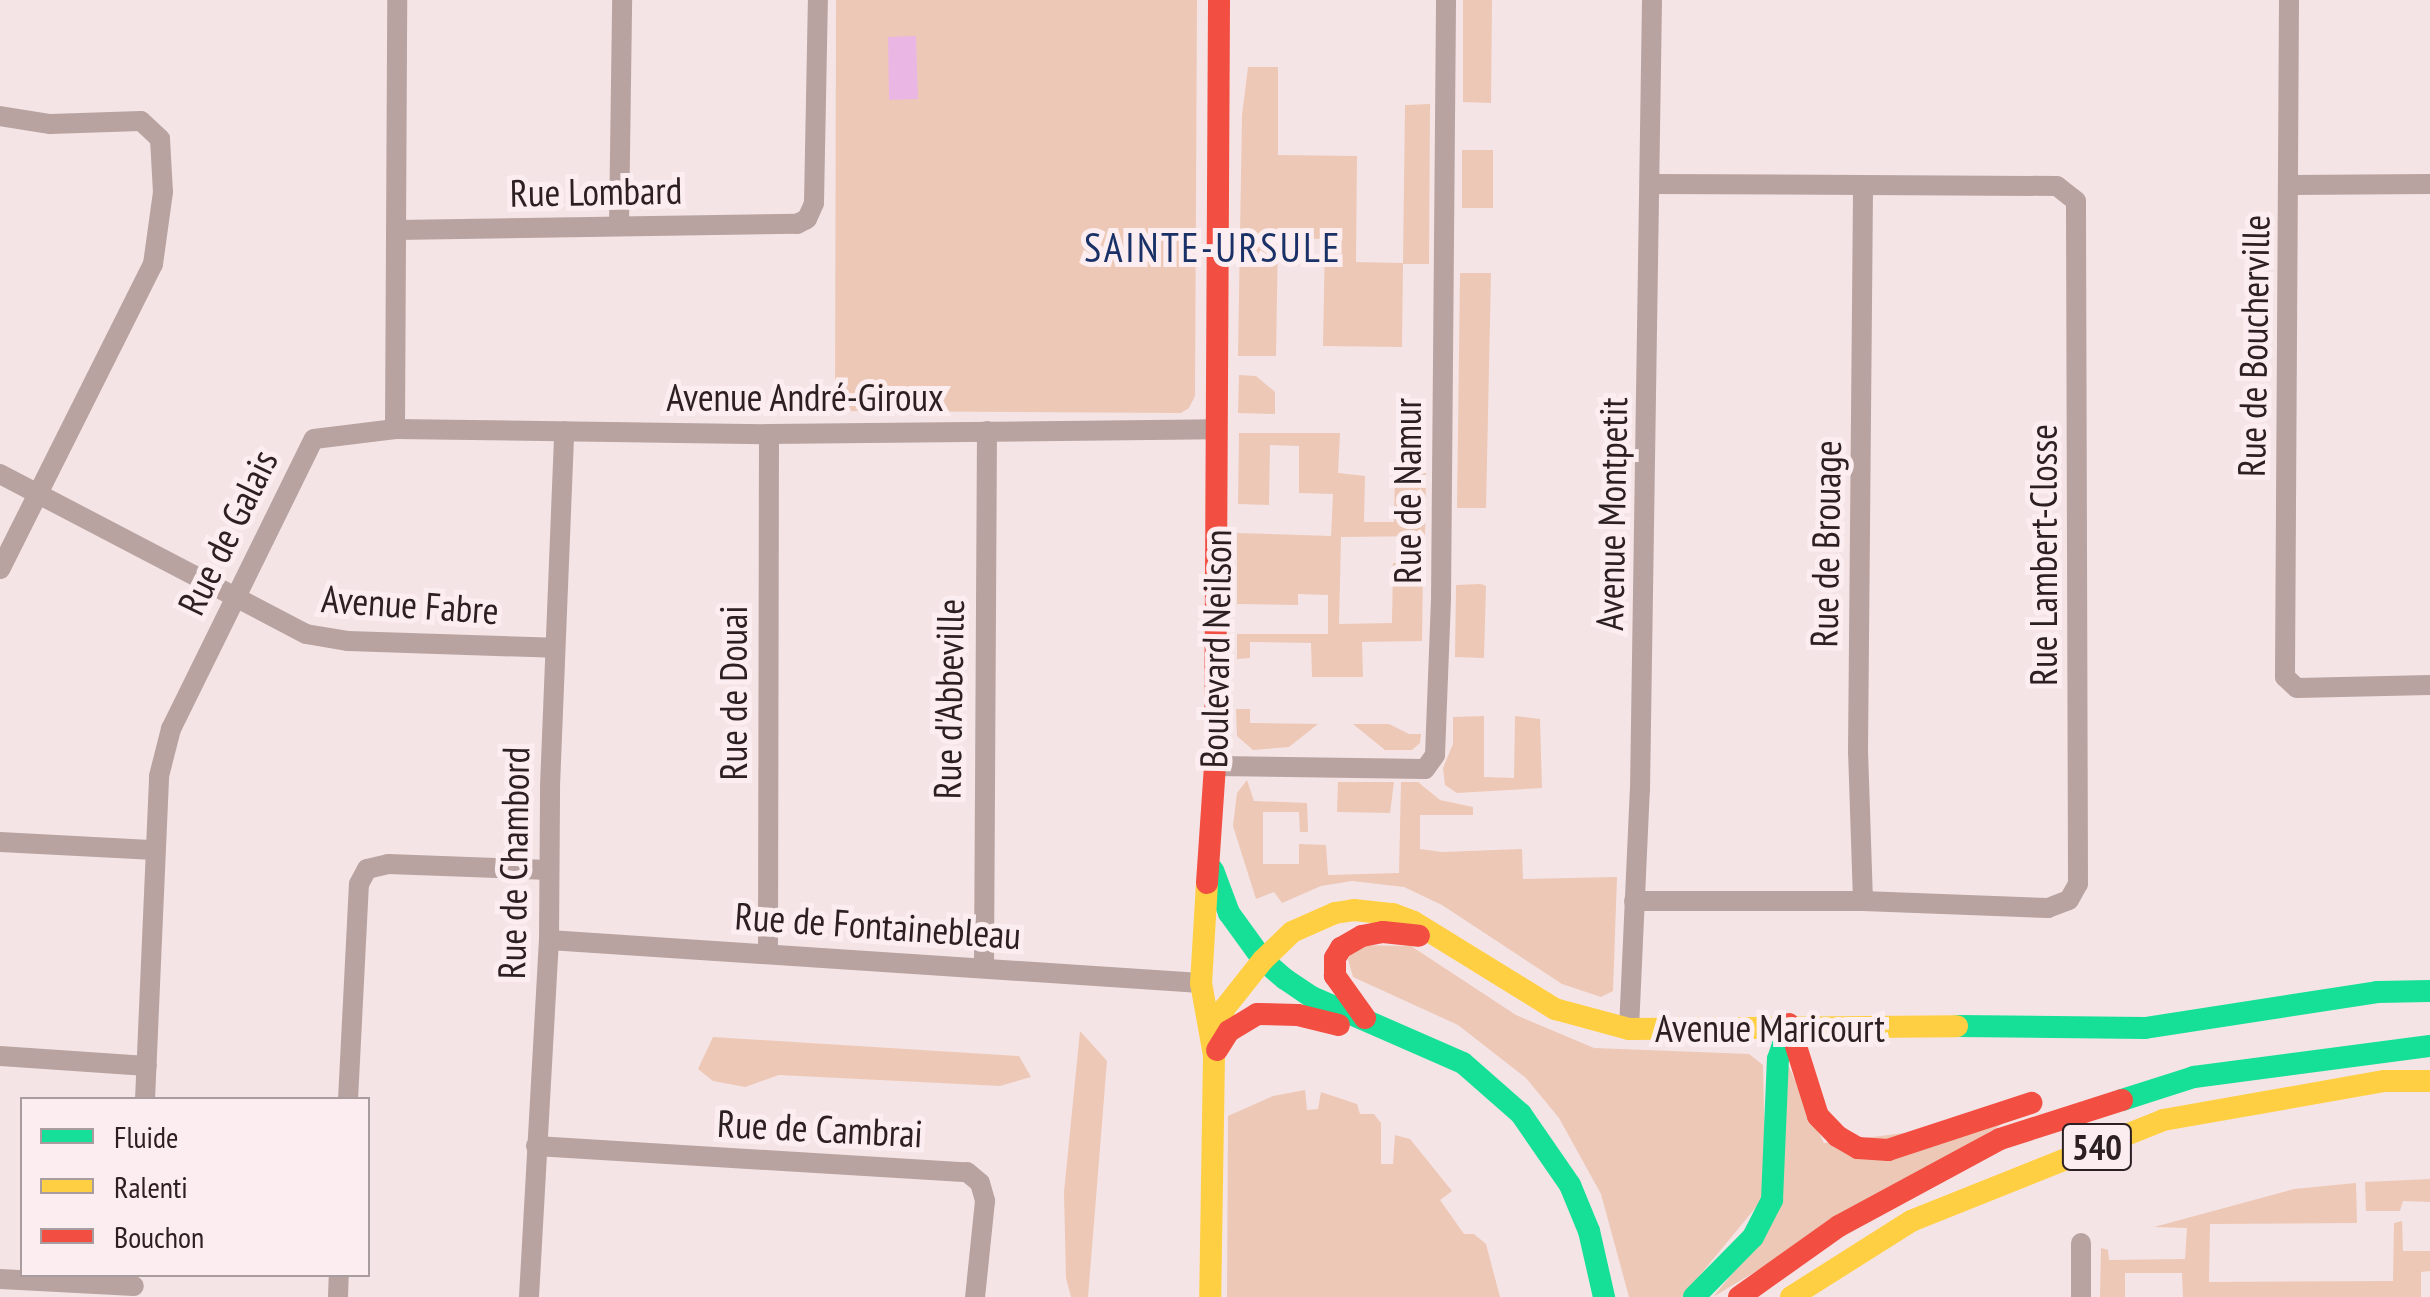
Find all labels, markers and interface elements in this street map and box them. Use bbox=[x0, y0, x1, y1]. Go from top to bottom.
street label: Rue Lombard bbox=[509, 167, 683, 215]
street label: Rue de Boucherville bbox=[2228, 215, 2278, 477]
district label: SAINTE-URSULE bbox=[1084, 223, 1342, 271]
street label: Avenue André-Giroux bbox=[666, 374, 944, 420]
street label: Avenue Montpetit bbox=[1586, 397, 1636, 631]
street label: Rue de Namur bbox=[1384, 398, 1430, 584]
street label: Rue Lambert-Closse bbox=[2020, 424, 2066, 686]
street label: Rue de Brouage bbox=[1800, 440, 1850, 648]
street label: Rue de Galais bbox=[168, 442, 286, 622]
street label: Boulevard Neilson bbox=[1190, 529, 1240, 769]
street label: Avenue Fabre bbox=[320, 575, 500, 633]
street label: Rue d'Abbeville bbox=[923, 598, 973, 800]
street label: Rue de Douai bbox=[710, 606, 756, 780]
street label: Rue de Chambord bbox=[488, 746, 538, 980]
street label: Rue de Fontainebleau bbox=[734, 892, 1022, 958]
street label: Avenue Maricourt bbox=[1655, 1005, 1885, 1051]
legend bbox=[20, 1097, 370, 1277]
street label: Rue de Cambrai bbox=[716, 1100, 924, 1156]
text: Fluide bbox=[114, 1117, 178, 1156]
road number: 540 bbox=[2060, 1117, 2134, 1177]
text: Ralenti bbox=[114, 1167, 188, 1206]
text: Bouchon bbox=[114, 1217, 204, 1256]

